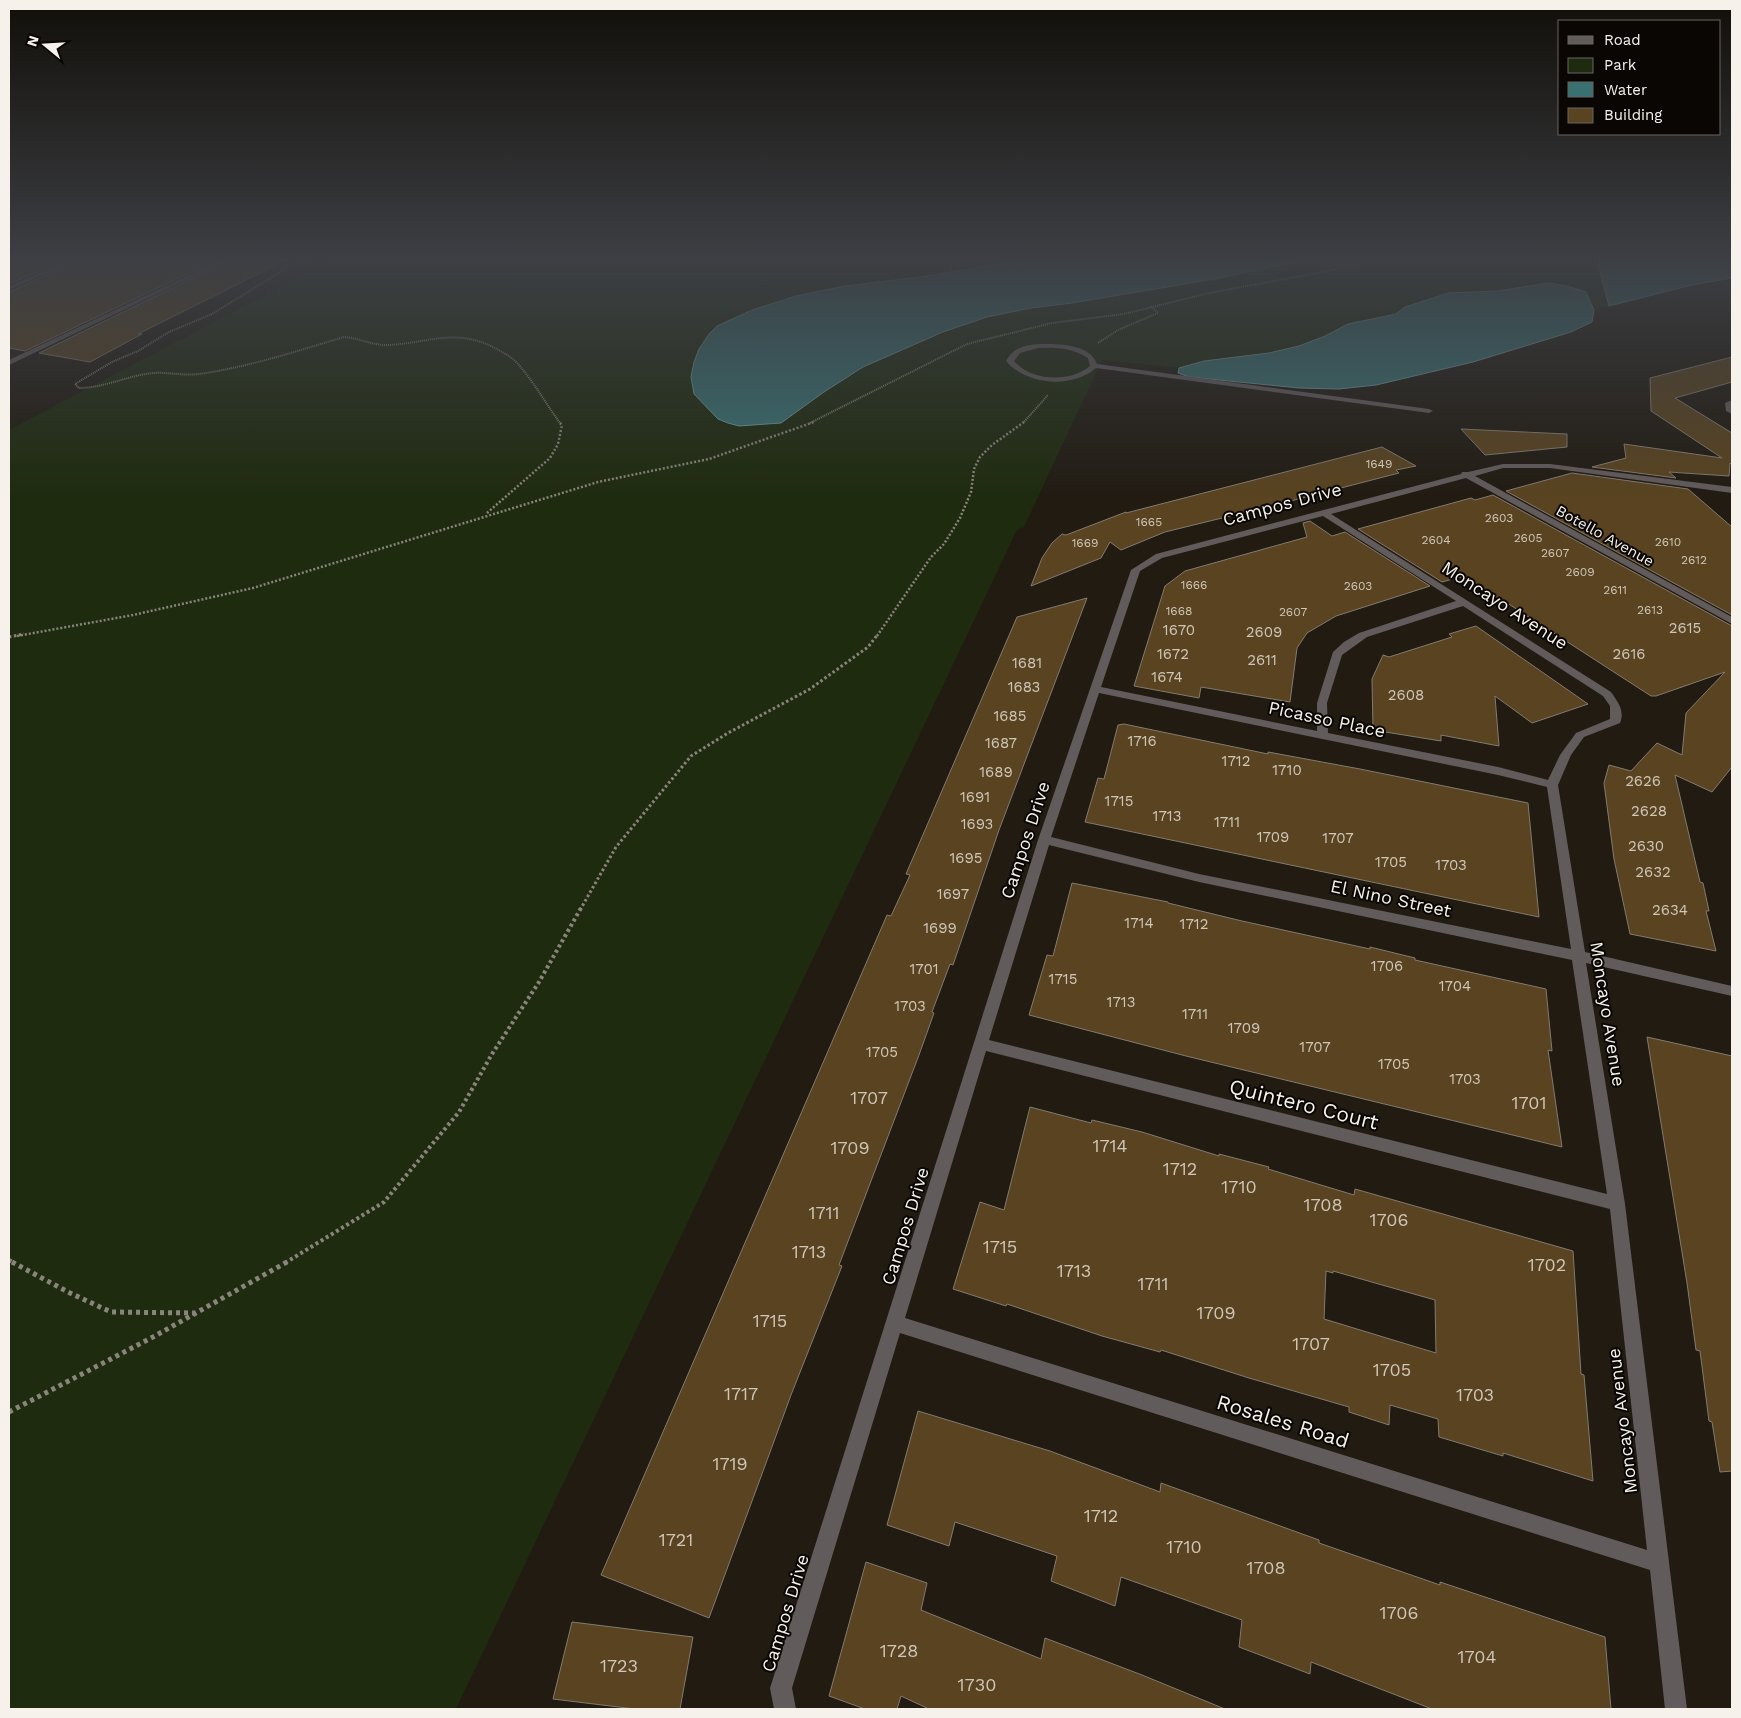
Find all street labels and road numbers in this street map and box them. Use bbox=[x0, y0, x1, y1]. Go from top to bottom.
street label: Campos Drive bbox=[1220, 478, 1344, 530]
street label: Botello Avenue bbox=[1553, 502, 1657, 570]
street label: Moncayo Avenue bbox=[1438, 556, 1572, 654]
street label: Picasso Place bbox=[1267, 696, 1387, 742]
street label: Campos Drive bbox=[996, 779, 1054, 901]
street label: El Nino Street bbox=[1329, 875, 1454, 921]
street label: Moncayo Avenue bbox=[1586, 940, 1630, 1088]
street label: Quintero Court bbox=[1227, 1073, 1381, 1135]
street label: Campos Drive bbox=[877, 1165, 933, 1287]
street label: Moncayo Avenue bbox=[1603, 1347, 1641, 1495]
street label: Rosales Road bbox=[1214, 1389, 1352, 1453]
street label: Campos Drive bbox=[757, 1552, 813, 1674]

